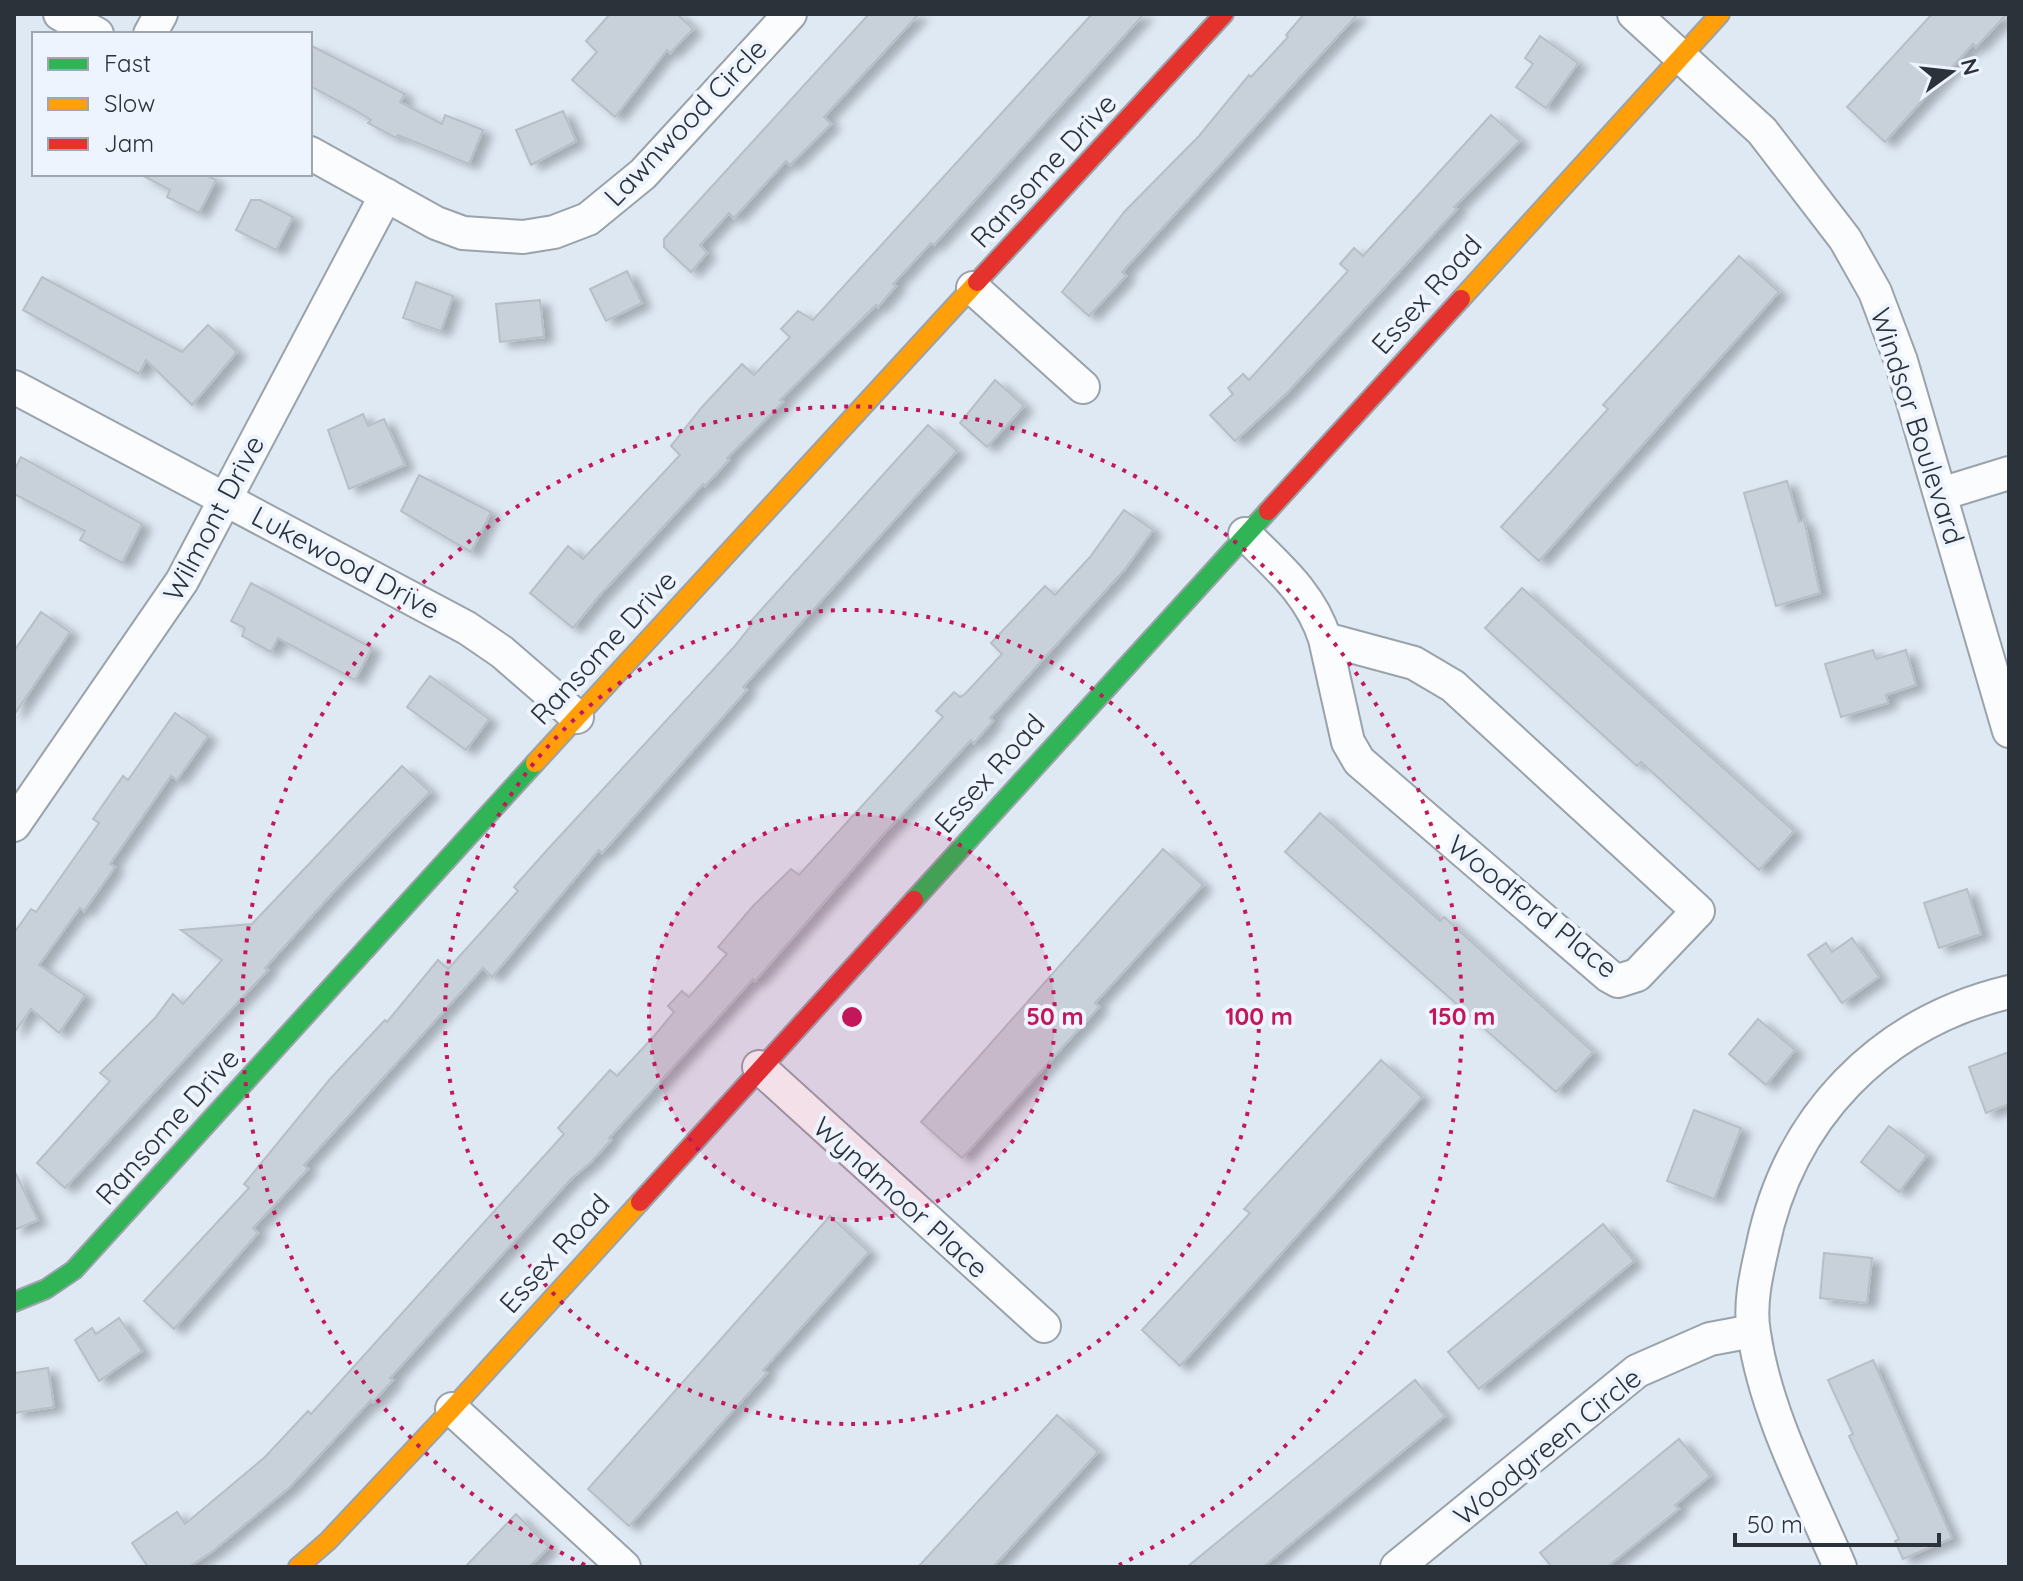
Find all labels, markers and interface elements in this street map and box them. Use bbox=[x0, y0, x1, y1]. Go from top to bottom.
street label: Lawnwood Circle bbox=[596, 31, 774, 213]
legend bbox=[32, 32, 312, 176]
north arrow bbox=[1911, 32, 1991, 112]
text: Fast bbox=[104, 48, 151, 78]
text: N bbox=[1955, 55, 1986, 78]
street label: Ransome Drive bbox=[963, 85, 1123, 255]
text: Slow bbox=[104, 88, 155, 118]
text: Jam bbox=[104, 128, 154, 158]
street label: Essex Road bbox=[1363, 227, 1489, 361]
street label: Windsor Boulevard bbox=[1863, 303, 1973, 549]
street label: Wilmont Drive bbox=[155, 429, 271, 607]
street label: Lukewood Drive bbox=[246, 498, 446, 626]
street label: Ransome Drive bbox=[523, 562, 683, 732]
street label: Essex Road bbox=[926, 706, 1052, 840]
street label: Woodford Place bbox=[1441, 827, 1625, 985]
text: 50 m bbox=[1026, 1001, 1084, 1031]
text: 100 m bbox=[1225, 1001, 1293, 1031]
text: 150 m bbox=[1429, 1001, 1495, 1031]
centre of rings bbox=[838, 1003, 866, 1031]
street label: Ransome Drive bbox=[88, 1041, 246, 1211]
street label: Wyndmoor Place bbox=[806, 1109, 996, 1285]
street label: Essex Road bbox=[491, 1186, 617, 1320]
street label: Woodgreen Circle bbox=[1446, 1360, 1648, 1532]
scale bar bbox=[1735, 1497, 1939, 1547]
text: 50 m bbox=[1747, 1509, 1803, 1539]

